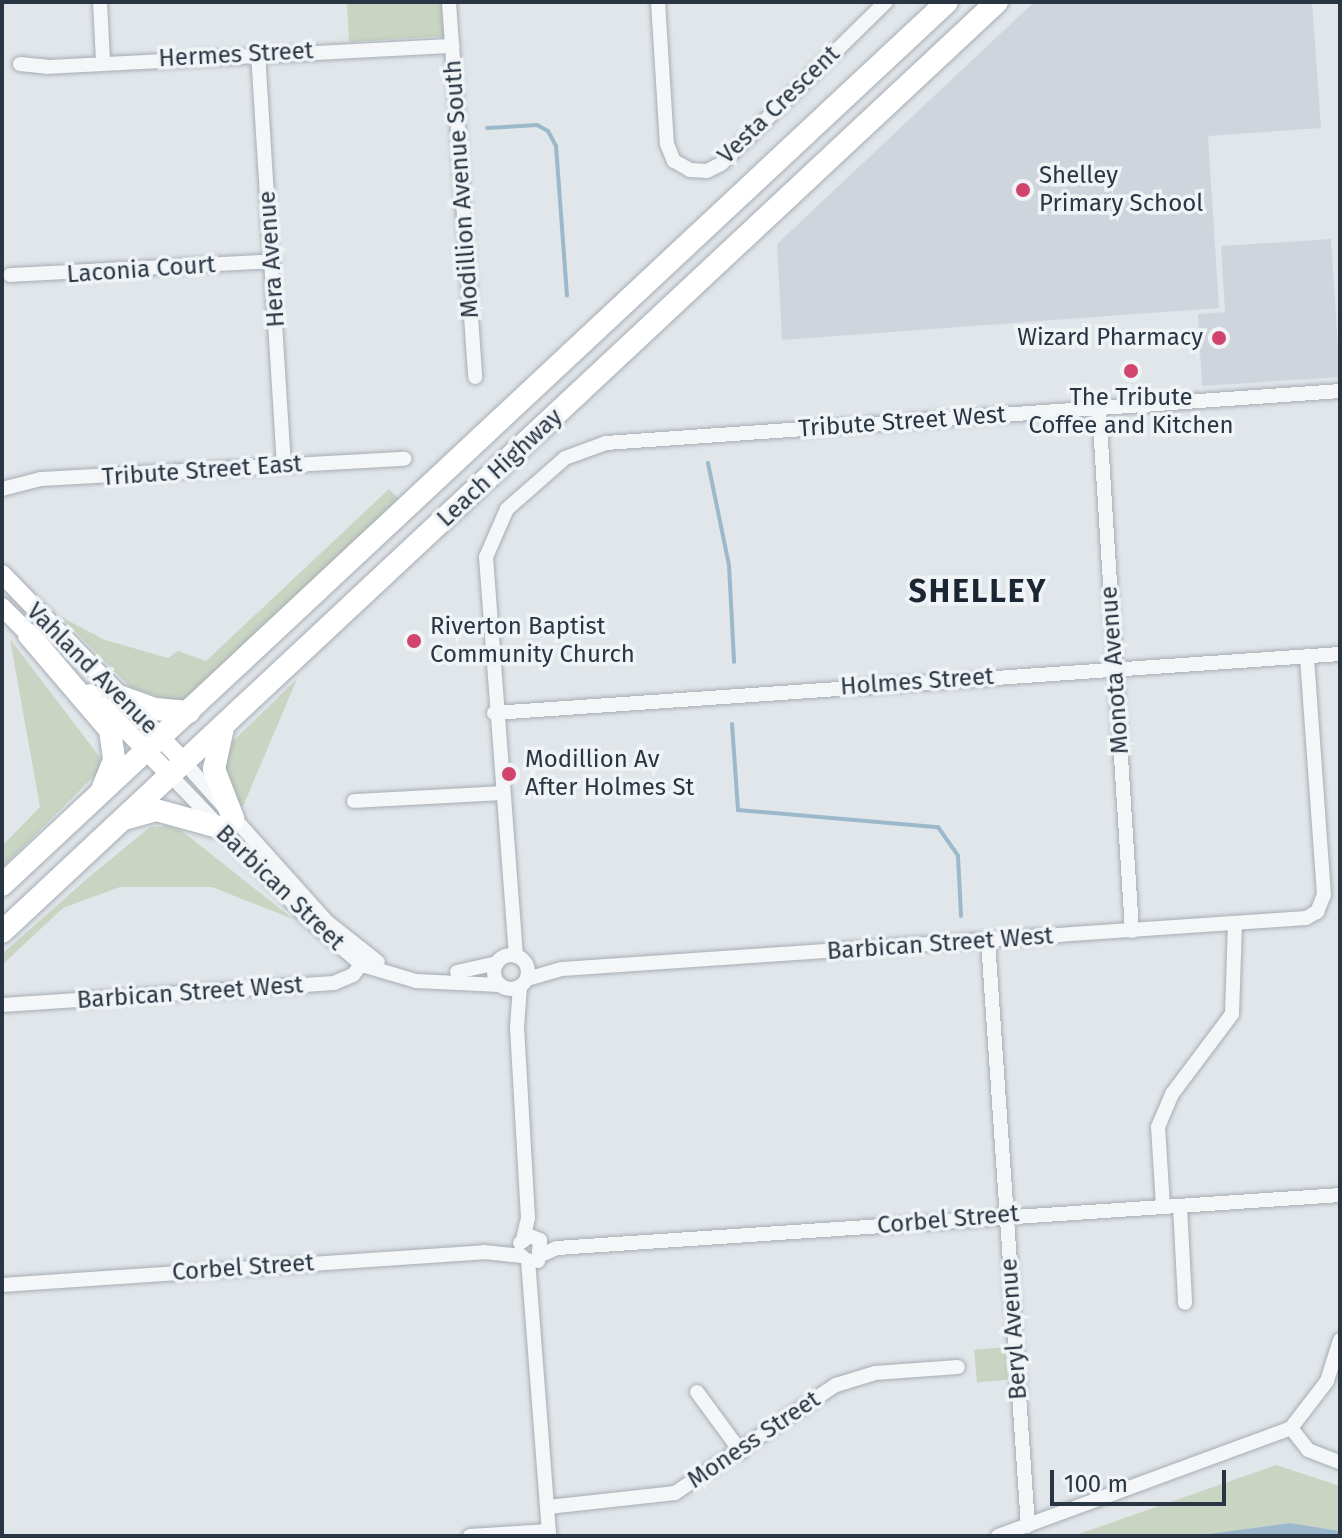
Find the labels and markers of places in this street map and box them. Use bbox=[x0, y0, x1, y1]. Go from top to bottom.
place label: Shelley Primary School bbox=[1039, 162, 1203, 218]
marker: Shelley Primary School bbox=[1014, 181, 1032, 199]
place label: Wizard Pharmacy bbox=[1017, 324, 1203, 352]
marker: Wizard Pharmacy bbox=[1210, 329, 1228, 347]
marker: The Tribute Coffee and Kitchen bbox=[1122, 362, 1140, 380]
place label: The Tribute Coffee and Kitchen bbox=[1028, 384, 1234, 440]
place label: Riverton Baptist Community Church bbox=[430, 613, 635, 669]
marker: Riverton Baptist Community Church bbox=[405, 632, 423, 650]
place label: Modillion Av After Holmes St bbox=[525, 746, 694, 802]
marker: Modillion Av After Holmes St bbox=[500, 765, 518, 783]

